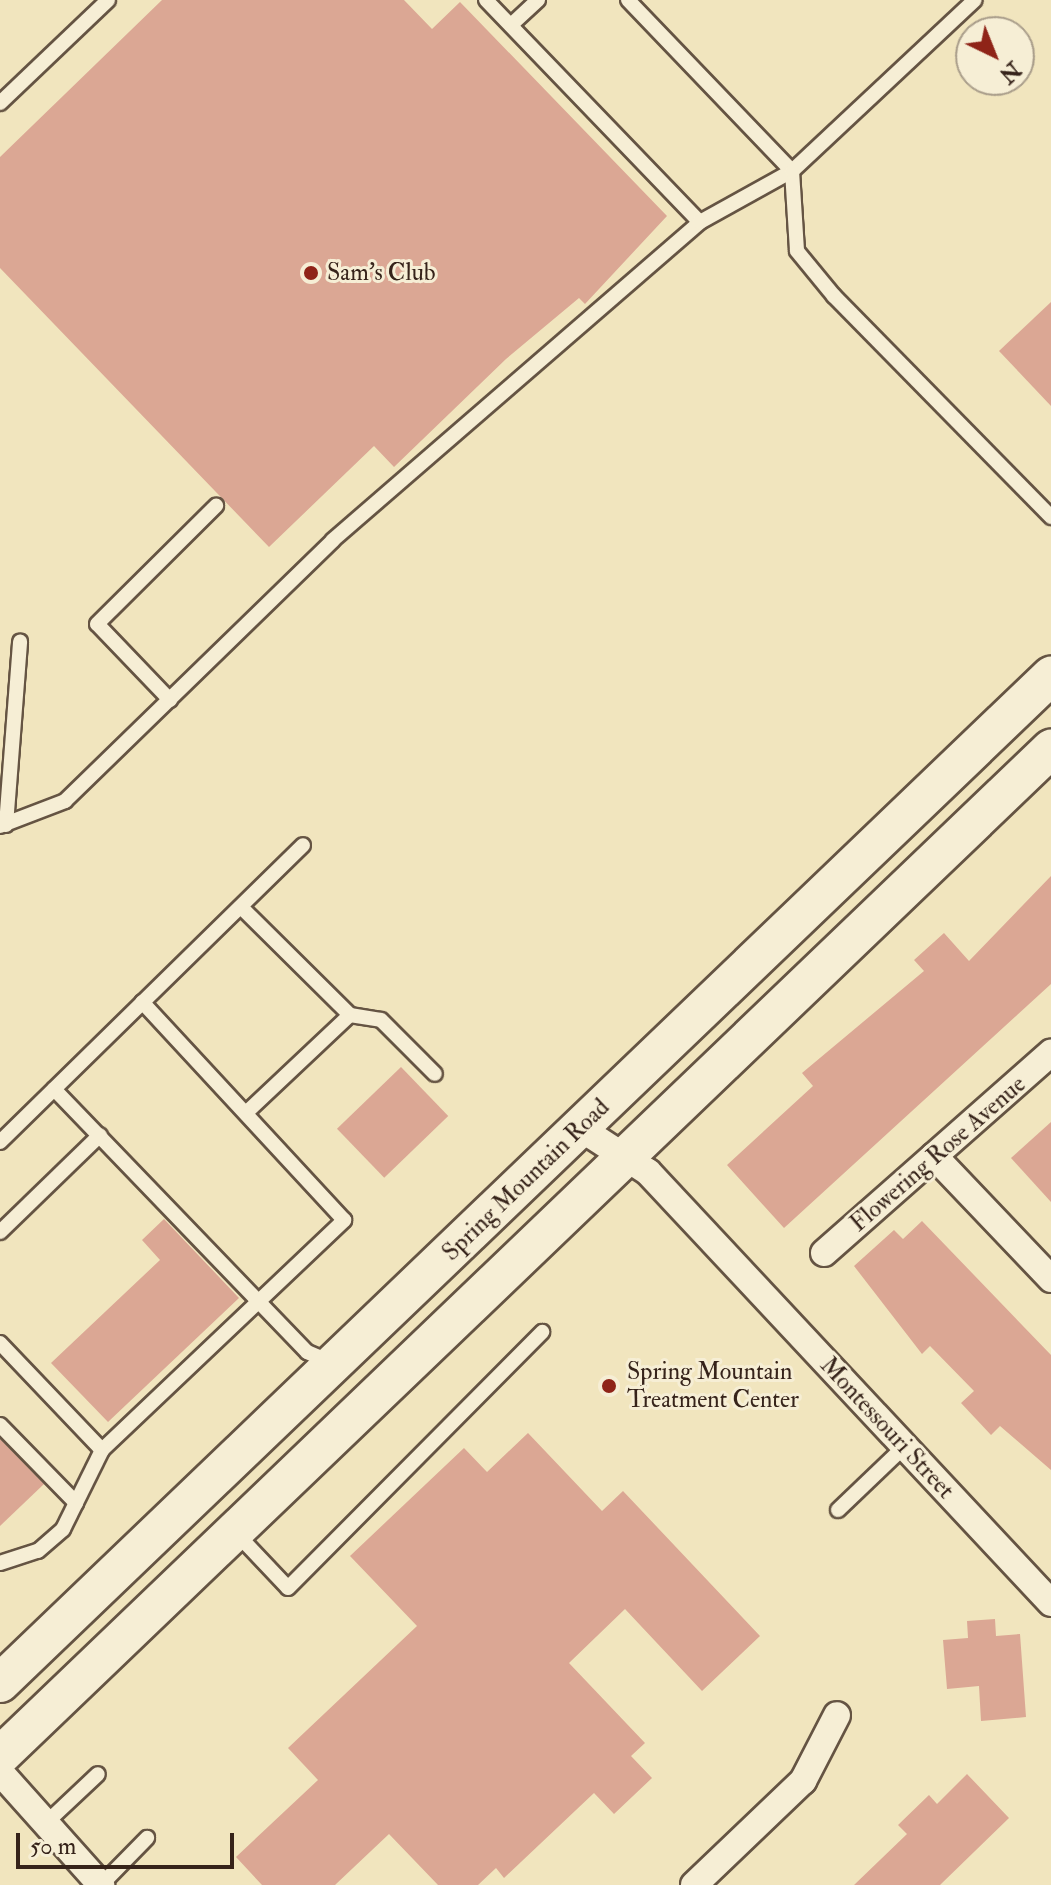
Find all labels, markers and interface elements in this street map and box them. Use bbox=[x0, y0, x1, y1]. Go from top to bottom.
north arrow bbox=[955, 16, 1035, 96]
text: N bbox=[993, 55, 1027, 89]
place label: Sam's Club bbox=[327, 259, 436, 287]
marker: Sam's Club bbox=[302, 264, 320, 282]
street label: Flowering Rose Avenue bbox=[844, 1070, 1032, 1238]
street label: Spring Mountain Road bbox=[437, 1093, 615, 1267]
street label: Montessouri Street bbox=[814, 1351, 960, 1505]
place label: Spring Mountain Treatment Center bbox=[627, 1358, 799, 1414]
marker: Spring Mountain Treatment Center bbox=[598, 1375, 620, 1397]
scale bar bbox=[20, 1817, 238, 1867]
text: 50 m bbox=[30, 1831, 76, 1862]

